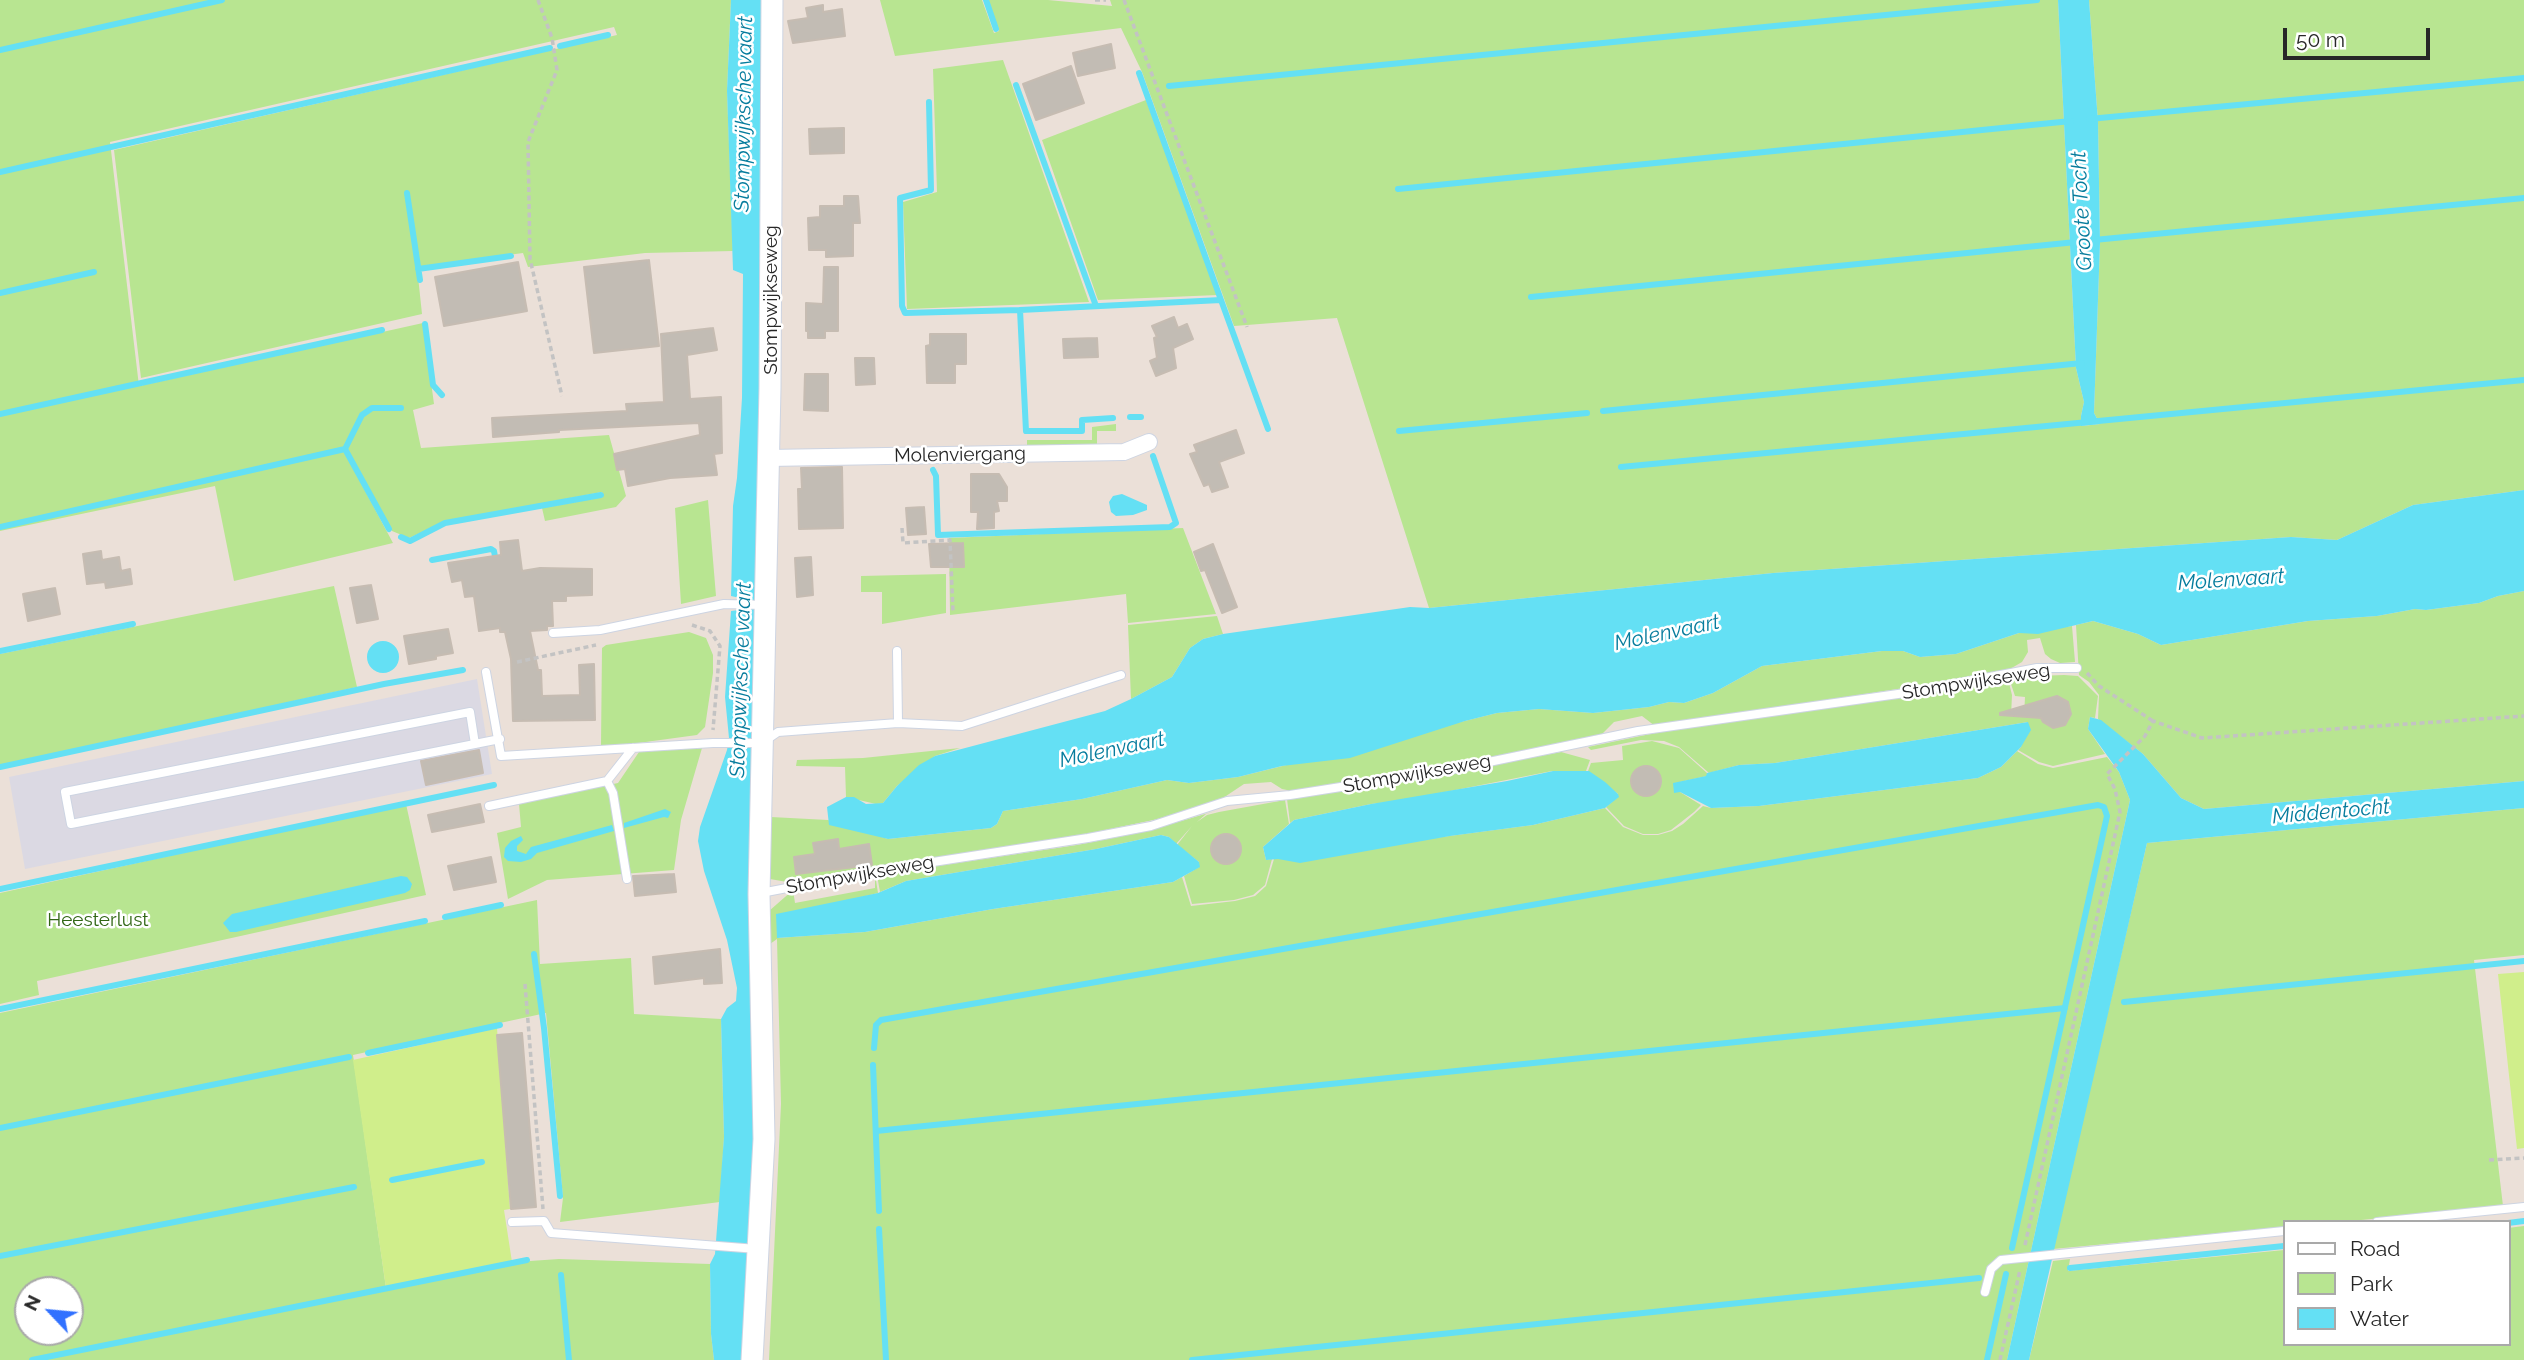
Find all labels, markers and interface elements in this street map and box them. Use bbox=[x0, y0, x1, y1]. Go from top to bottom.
scale bar bbox=[2286, 14, 2433, 58]
water label: Stompwijksche vaart bbox=[730, 16, 758, 212]
text: 50 m bbox=[2296, 27, 2345, 52]
water label: Groote Tocht bbox=[2066, 151, 2098, 271]
street label: Stompwijkseweg bbox=[760, 225, 782, 375]
street label: Molenviergang bbox=[894, 442, 1026, 468]
water label: Molenvaart bbox=[2177, 564, 2285, 596]
water label: Stompwijksche vaart bbox=[725, 582, 757, 778]
water label: Molenvaart bbox=[1612, 610, 1722, 656]
street label: Stompwijkseweg bbox=[1900, 659, 2052, 705]
water label: Molenvaart bbox=[1057, 727, 1167, 773]
street label: Stompwijkseweg bbox=[1341, 750, 1493, 798]
water label: Middentocht bbox=[2271, 794, 2391, 830]
street label: Stompwijkseweg bbox=[784, 851, 936, 899]
park label: Heesterlust bbox=[47, 909, 149, 931]
legend bbox=[2282, 1220, 2510, 1346]
text: Road bbox=[2350, 1236, 2400, 1261]
text: Park bbox=[2350, 1271, 2393, 1296]
north arrow bbox=[14, 1276, 84, 1346]
text: N bbox=[19, 1291, 45, 1314]
text: Water bbox=[2350, 1306, 2409, 1331]

